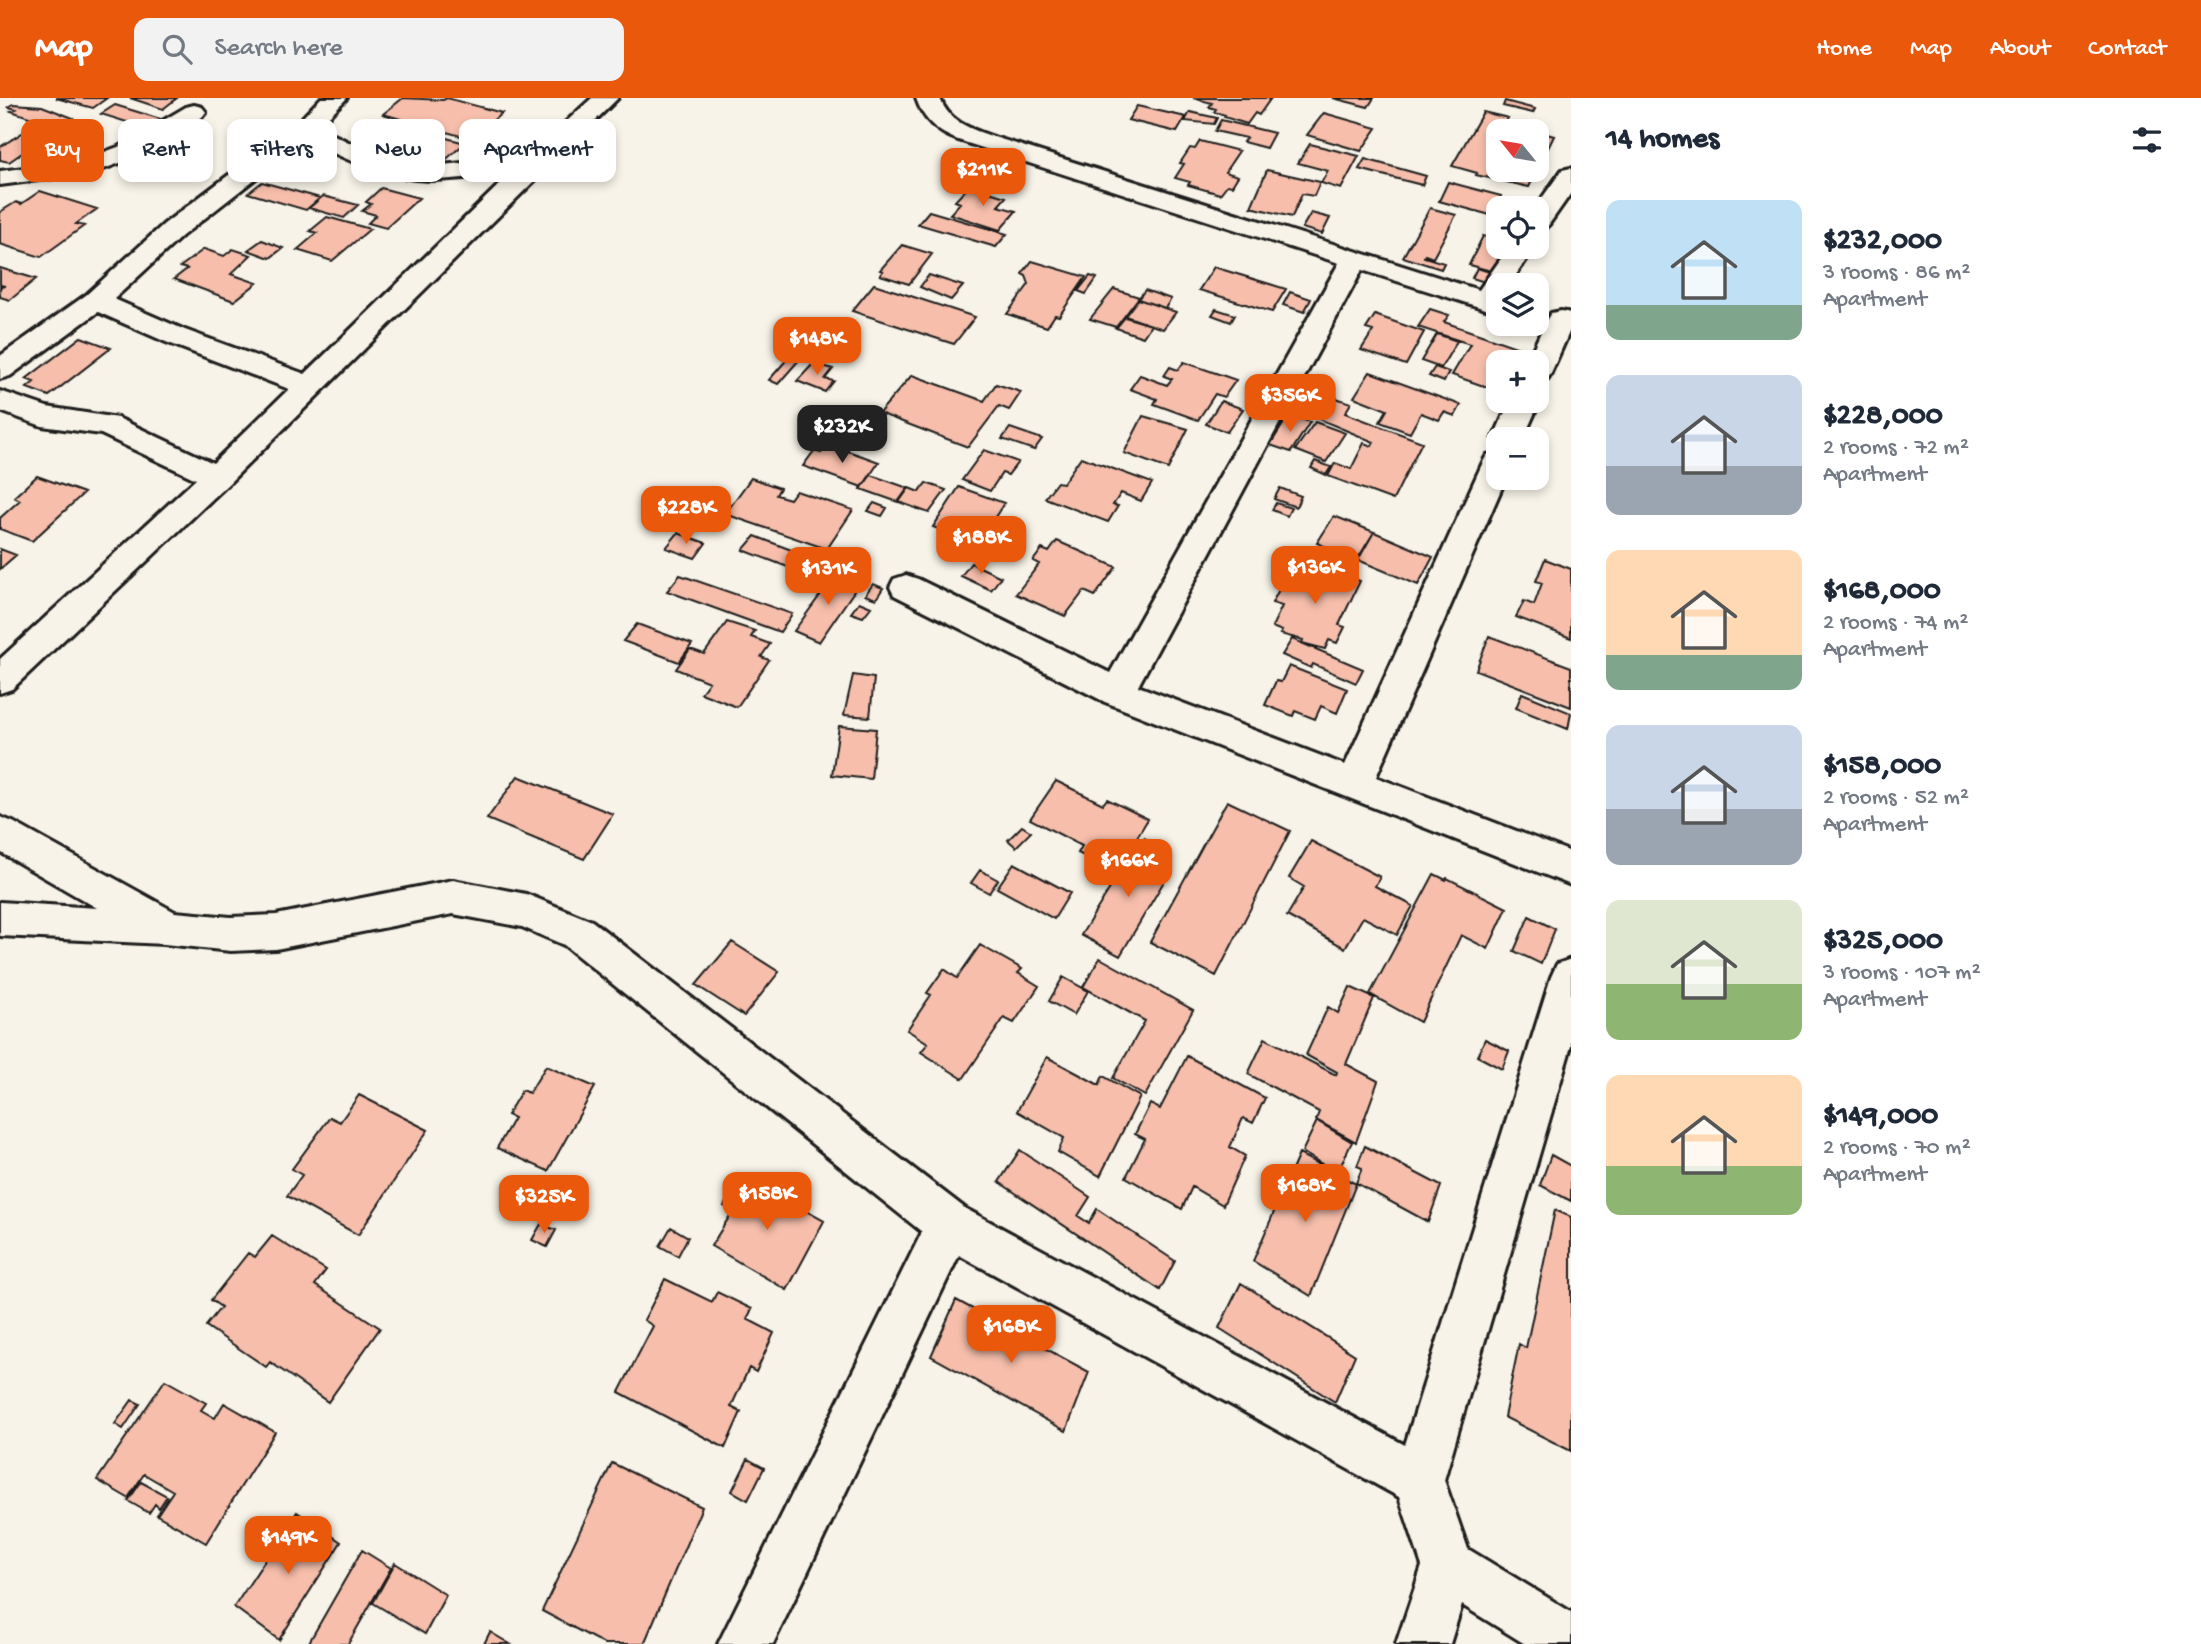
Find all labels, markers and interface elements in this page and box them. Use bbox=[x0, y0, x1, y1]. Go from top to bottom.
search box bbox=[134, 18, 624, 81]
text: Map bbox=[35, 30, 92, 68]
icon: search bbox=[158, 30, 196, 68]
text: Search here bbox=[214, 34, 343, 65]
text: Home bbox=[1816, 35, 1872, 64]
text: Map bbox=[1910, 35, 1952, 64]
text: About bbox=[1990, 35, 2050, 64]
text: Contact bbox=[2088, 35, 2166, 64]
chip: Buy bbox=[21, 119, 104, 182]
chip: Rent bbox=[118, 119, 213, 182]
chip: Filters bbox=[227, 119, 337, 182]
chip: New bbox=[351, 119, 445, 182]
chip: Apartment bbox=[459, 119, 616, 182]
north arrow bbox=[1486, 119, 1549, 182]
map controls bbox=[1486, 119, 1549, 490]
icon: filters bbox=[2128, 121, 2166, 159]
text: 14 homes bbox=[1606, 123, 1719, 158]
pin: $211K bbox=[934, 148, 1032, 208]
text: $211K bbox=[957, 157, 1009, 184]
button: locate bbox=[1486, 196, 1549, 259]
text: $232,000 bbox=[1823, 225, 1942, 260]
icon: home bbox=[1662, 228, 1746, 312]
text: 3 rooms · 86 m² bbox=[1823, 260, 1970, 287]
button: layers bbox=[1486, 273, 1549, 336]
text: Apartment bbox=[1823, 287, 1927, 314]
pin: $148K bbox=[768, 317, 866, 377]
text: $148K bbox=[789, 326, 845, 353]
button: + bbox=[1486, 350, 1549, 413]
pin: $356K bbox=[1241, 374, 1339, 434]
text: $356K bbox=[1261, 383, 1319, 410]
text: $228,000 bbox=[1823, 400, 1943, 435]
icon: home bbox=[1662, 403, 1746, 487]
pin: $232K bbox=[793, 406, 891, 465]
text: $232K bbox=[813, 414, 871, 441]
button: − bbox=[1486, 427, 1549, 490]
text: 2 rooms · 72 m² bbox=[1823, 435, 1969, 462]
text: Apartment bbox=[1823, 462, 1927, 489]
pin: $228K bbox=[637, 486, 735, 546]
text: $228K bbox=[657, 495, 715, 522]
pin: $188K bbox=[932, 517, 1030, 576]
text: $188K bbox=[952, 525, 1010, 552]
pin: $136K bbox=[1266, 546, 1364, 606]
pin: $131K bbox=[779, 547, 877, 607]
text: $136K bbox=[1287, 555, 1343, 582]
text: $131K bbox=[801, 556, 855, 583]
text: $168,000 bbox=[1823, 575, 1941, 610]
icon: home bbox=[1662, 578, 1746, 662]
text: 2 rooms · 74 m² bbox=[1823, 610, 1968, 637]
text: Apartment bbox=[1823, 637, 1927, 664]
text: $158,000 bbox=[1823, 750, 1941, 785]
icon: home bbox=[1662, 753, 1746, 837]
text: 2 rooms · 52 m² bbox=[1823, 785, 1969, 812]
text: Apartment bbox=[1823, 812, 1927, 839]
pin: $166K bbox=[1079, 840, 1177, 899]
text: $166K bbox=[1100, 848, 1156, 875]
text: $325,000 bbox=[1823, 925, 1943, 960]
icon: home bbox=[1662, 928, 1746, 1012]
text: 3 rooms · 107 m² bbox=[1823, 960, 1981, 987]
text: Apartment bbox=[1823, 987, 1927, 1014]
text: $149,000 bbox=[1823, 1100, 1938, 1135]
icon: home bbox=[1662, 1103, 1746, 1187]
text: 2 rooms · 70 m² bbox=[1823, 1135, 1971, 1162]
text: Apartment bbox=[1823, 1162, 1927, 1189]
pin: $168K bbox=[1256, 1164, 1354, 1224]
pin: $158K bbox=[718, 1172, 816, 1232]
text: $168K bbox=[1277, 1173, 1333, 1200]
pin: $325K bbox=[495, 1176, 593, 1235]
text: $158K bbox=[739, 1181, 795, 1208]
text: $325K bbox=[515, 1184, 573, 1211]
pin: $168K bbox=[962, 1306, 1060, 1365]
text: $168K bbox=[983, 1314, 1039, 1341]
pin: $149K bbox=[239, 1516, 337, 1576]
text: $149K bbox=[261, 1525, 315, 1552]

